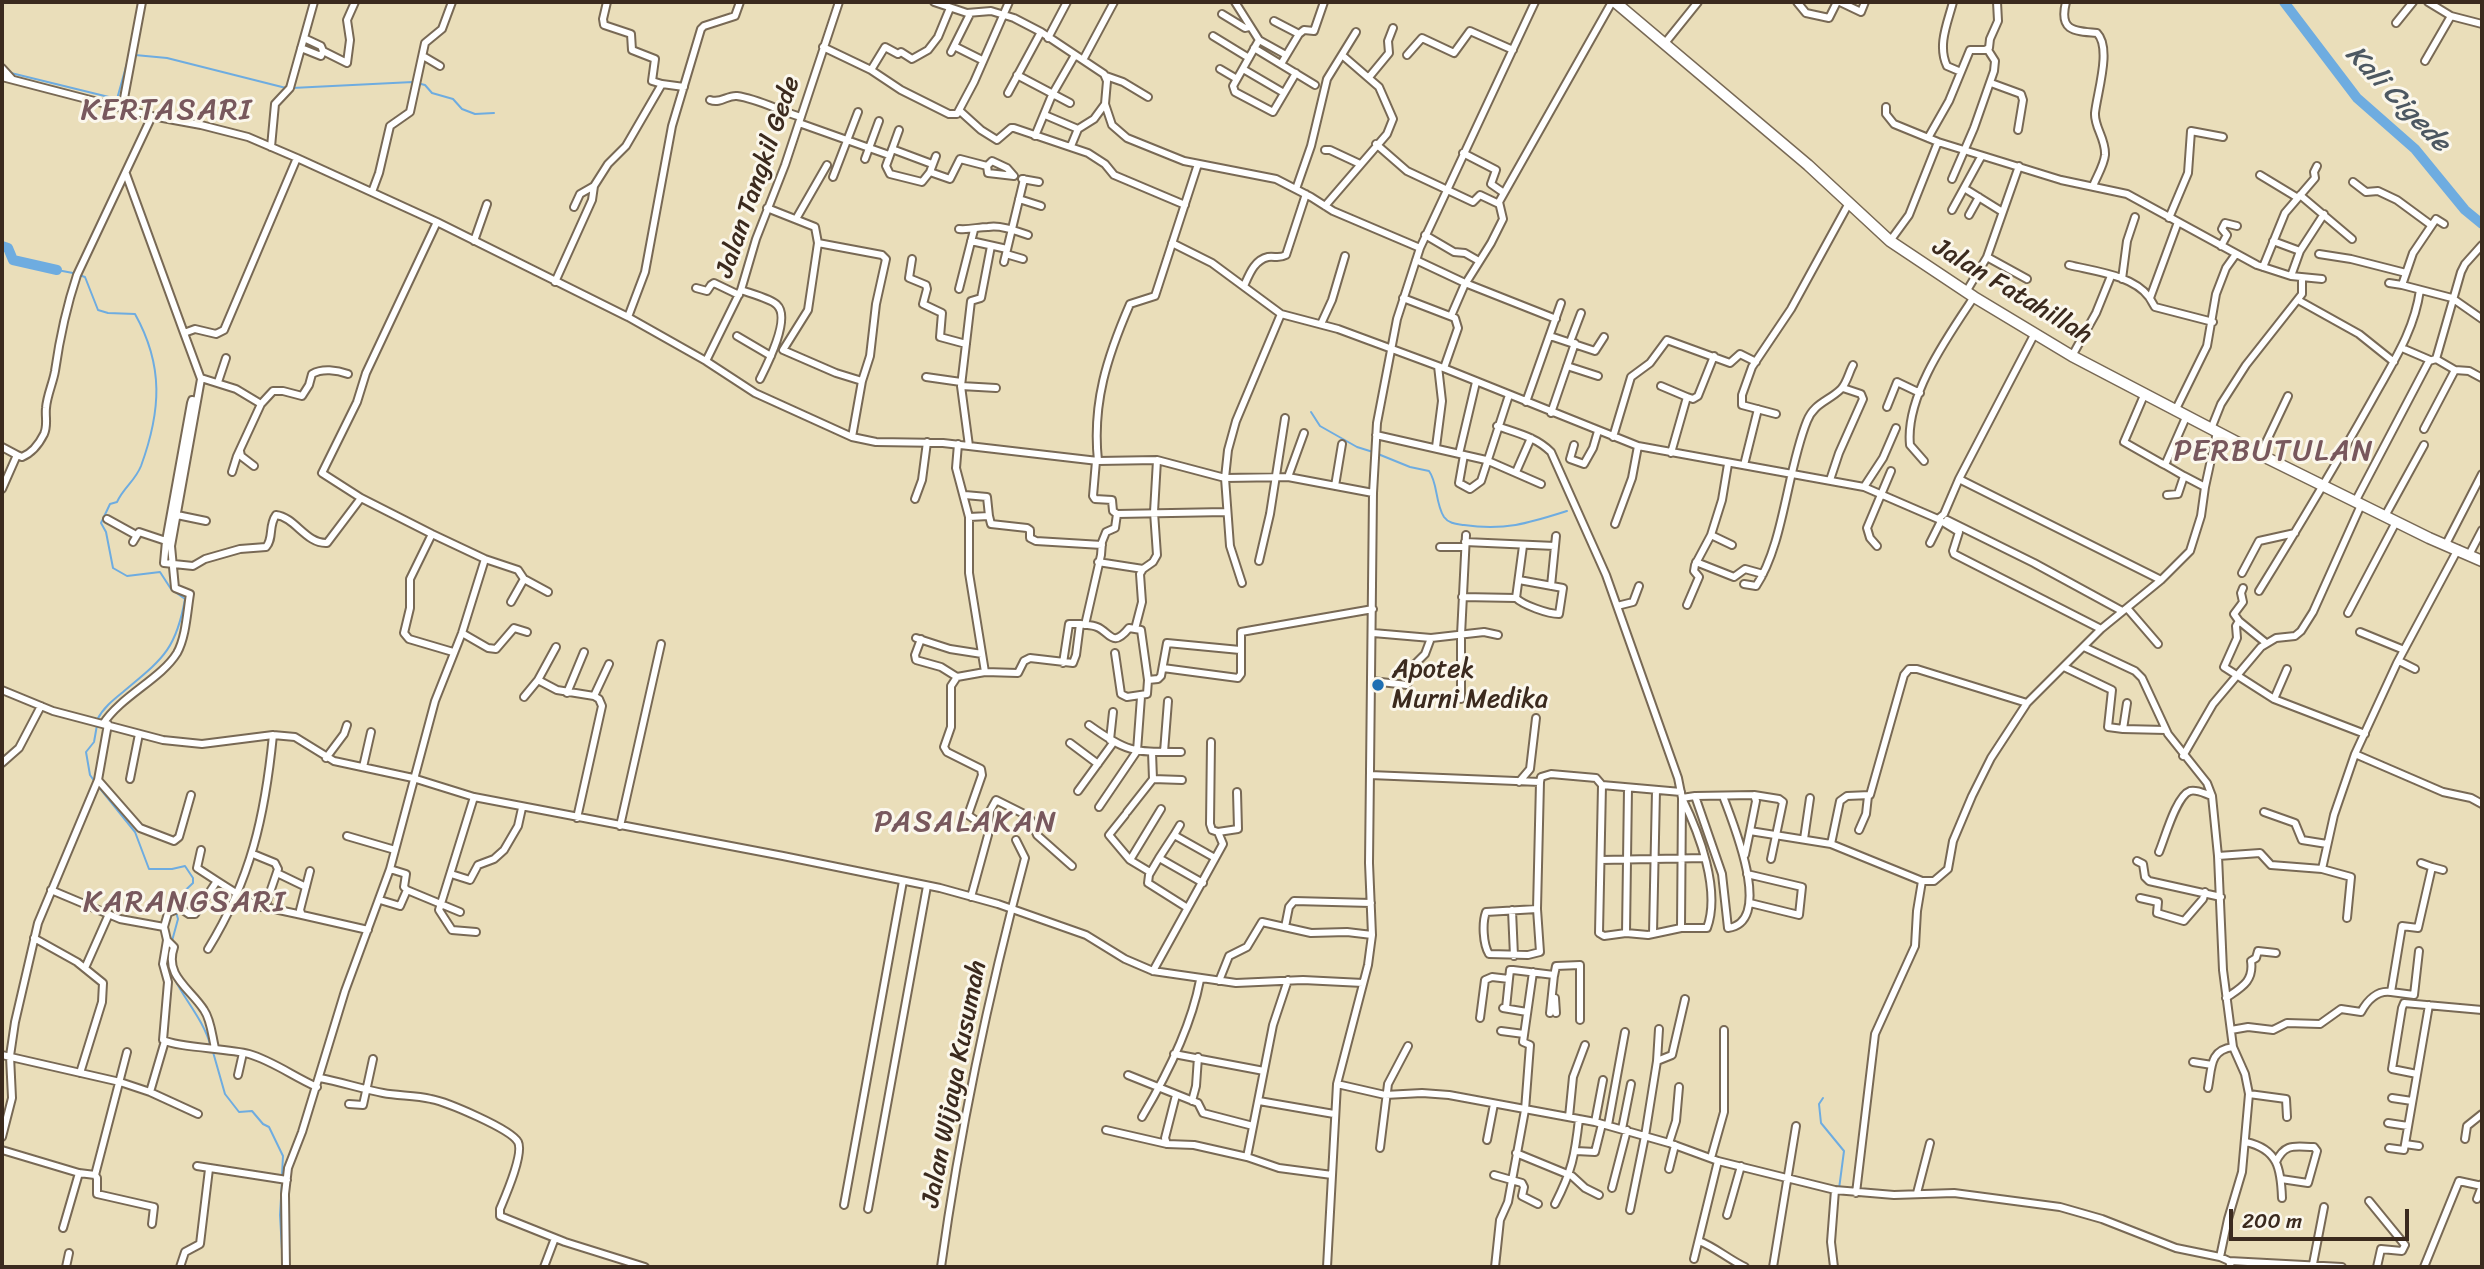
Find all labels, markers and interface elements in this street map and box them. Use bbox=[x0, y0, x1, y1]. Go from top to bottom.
water label: Kali Cigede bbox=[2338, 38, 2456, 160]
street label: Jalan Tangkil Gede bbox=[710, 72, 808, 282]
district label: KERTASARI bbox=[83, 93, 251, 129]
street label: Jalan Fatahillah bbox=[1927, 232, 2097, 352]
district label: PERBUTULAN bbox=[2175, 434, 2373, 470]
place label: Apotek Murni Medika bbox=[1392, 654, 1548, 716]
marker: Apotek Murni Medika bbox=[1370, 677, 1386, 693]
district label: PASALAKAN bbox=[875, 805, 1057, 841]
district label: KARANGSARI bbox=[84, 885, 286, 921]
street label: Jalan Wijaya Kusumah bbox=[916, 958, 994, 1210]
scale bar bbox=[2232, 1196, 2412, 1240]
text: 200 m bbox=[2242, 1202, 2302, 1240]

